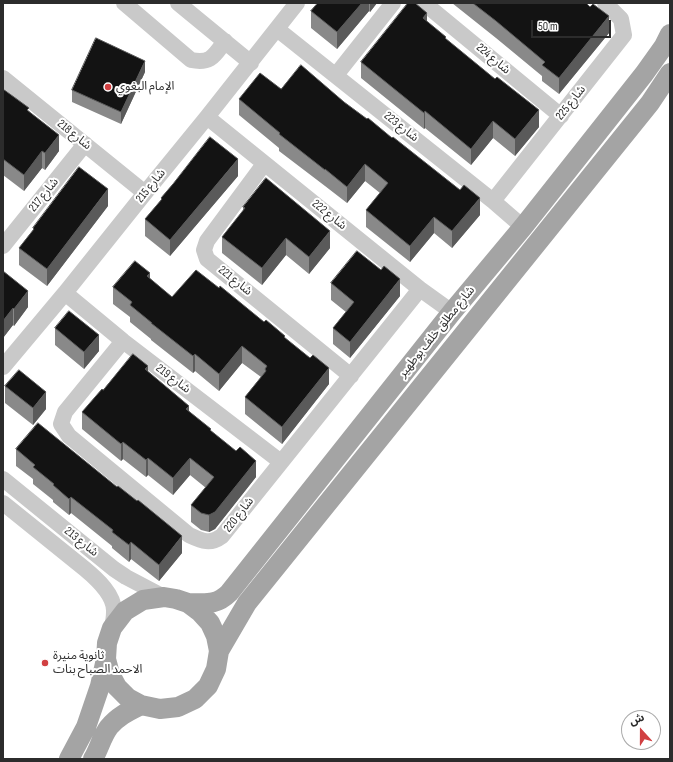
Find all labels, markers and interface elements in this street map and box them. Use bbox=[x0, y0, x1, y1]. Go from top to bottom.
scale bar bbox=[533, 12, 613, 38]
text: 50 m bbox=[538, 19, 558, 34]
street label: شارع 224 bbox=[473, 41, 513, 77]
place label: الإمام البغوي bbox=[116, 80, 174, 94]
marker: الإمام البغوي bbox=[103, 82, 113, 92]
street label: شارع 225 bbox=[553, 83, 589, 123]
street label: شارع 223 bbox=[381, 109, 421, 145]
street label: شارع 218 bbox=[54, 117, 94, 153]
street label: شارع 215 bbox=[133, 166, 169, 206]
street label: شارع 217 bbox=[26, 175, 62, 215]
street label: شارع 222 bbox=[309, 197, 349, 233]
street label: شارع 221 bbox=[215, 263, 255, 299]
street label: شارع مطلق خلف بوطهير bbox=[396, 283, 478, 381]
street label: شارع 219 bbox=[153, 361, 193, 397]
street label: شارع 220 bbox=[221, 495, 257, 535]
street label: شارع 213 bbox=[61, 524, 101, 560]
place label: ثانوية منيرة الاحمد الصباح بنات bbox=[53, 649, 142, 677]
marker: ثانوية منيرة الاحمد الصباح بنات bbox=[40, 658, 50, 668]
north arrow bbox=[621, 710, 661, 750]
text: ش bbox=[628, 710, 646, 728]

